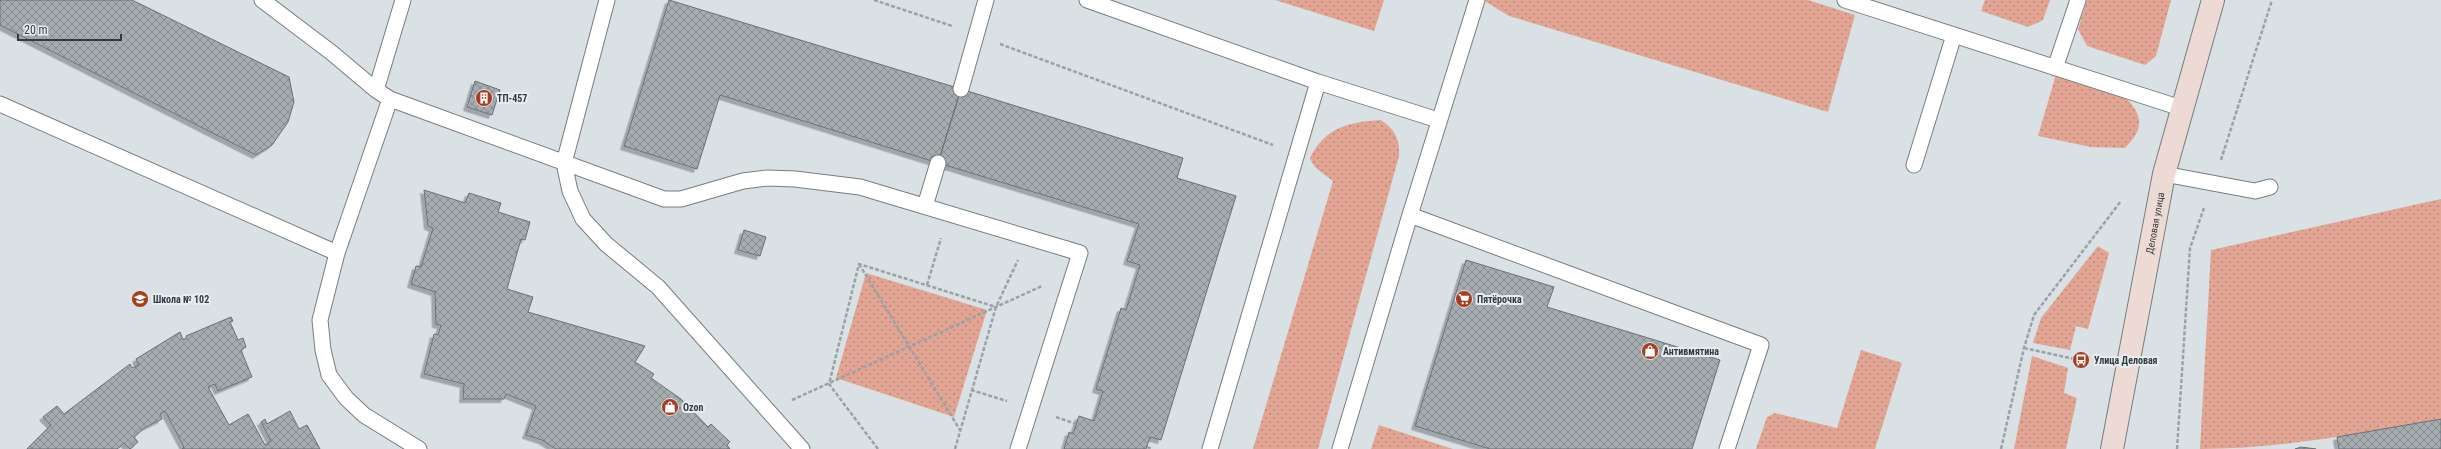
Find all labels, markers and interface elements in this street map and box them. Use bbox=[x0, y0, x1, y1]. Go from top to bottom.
scale bar bbox=[18, 16, 121, 42]
text: 20 m bbox=[24, 23, 48, 37]
building icon: ТП-457 bbox=[474, 88, 494, 108]
place label: ТП-457 bbox=[497, 93, 527, 104]
street label: Деловая улица bbox=[2144, 191, 2166, 255]
school or university icon: Школа № 102 bbox=[130, 289, 150, 309]
supermarket icon: Пятёрочка bbox=[1454, 289, 1474, 309]
place label: Школа № 102 bbox=[153, 294, 209, 305]
place label: Пятёрочка bbox=[1477, 294, 1522, 305]
shop icon: Антивмятина bbox=[1640, 341, 1660, 361]
place label: Антивмятина bbox=[1663, 346, 1719, 357]
bus stop icon: Улица Деловая bbox=[2071, 350, 2091, 370]
place label: Улица Деловая bbox=[2094, 355, 2158, 366]
shop icon: Ozon bbox=[660, 397, 680, 417]
place label: Ozon bbox=[683, 402, 703, 413]

